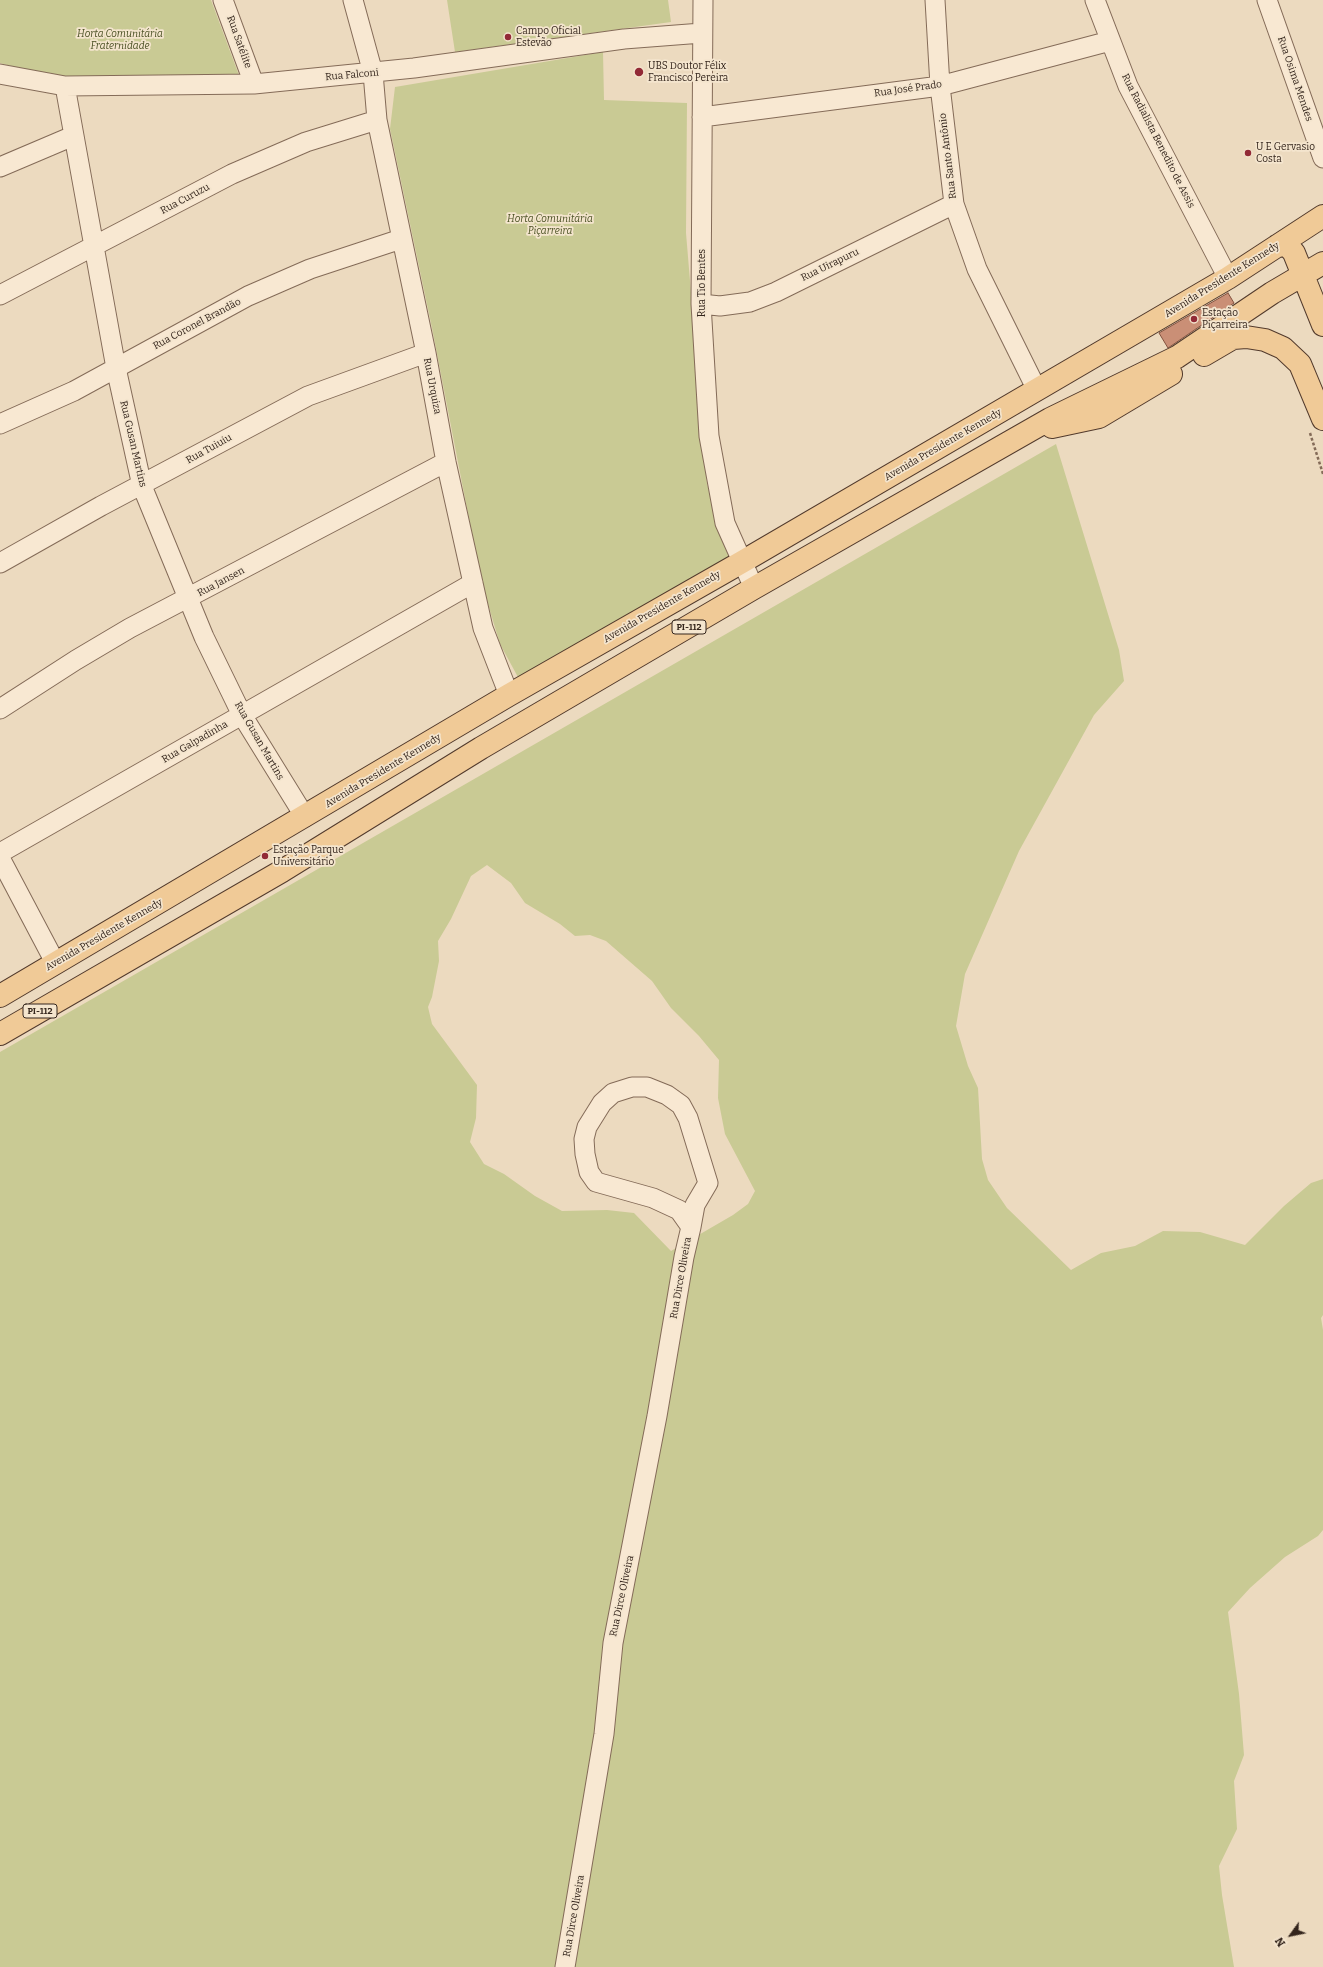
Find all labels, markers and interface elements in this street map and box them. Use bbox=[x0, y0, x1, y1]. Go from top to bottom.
street label: Rua Satélite bbox=[224, 14, 254, 70]
place label: Campo Oficial Estevão bbox=[516, 25, 581, 48]
park label: Horta Comunitária Fraternidade bbox=[77, 28, 163, 52]
marker: Campo Oficial Estevão bbox=[503, 32, 513, 42]
street label: Rua Osima Mendes bbox=[1275, 35, 1315, 123]
place label: UBS Doutor Félix Francisco Pereira bbox=[648, 60, 728, 84]
marker: UBS Doutor Félix Francisco Pereira bbox=[633, 66, 645, 78]
street label: Rua Falconi bbox=[325, 67, 379, 83]
street label: Rua Radialista Benedito de Assis bbox=[1119, 72, 1197, 210]
street label: Rua José Prado bbox=[873, 78, 943, 100]
street label: Rua Santo Antônio bbox=[937, 112, 959, 200]
place label: U E Gervasio Costa bbox=[1256, 141, 1315, 164]
marker: U E Gervasio Costa bbox=[1243, 148, 1253, 158]
street label: Rua Curuzu bbox=[158, 181, 212, 217]
park label: Horta Comunitária Piçarreira bbox=[507, 213, 593, 236]
street label: Avenida Presidente Kennedy bbox=[1162, 240, 1282, 320]
street label: Rua Uirapuru bbox=[799, 246, 861, 284]
street label: Rua Tio Bentes bbox=[696, 249, 708, 317]
street label: Rua Coronel Brandão bbox=[151, 296, 243, 352]
place label: Estação Piçarreira bbox=[1202, 307, 1248, 330]
marker: Estação Piçarreira bbox=[1189, 314, 1199, 324]
street label: Rua Urquiza bbox=[421, 357, 443, 415]
street label: Rua Gusan Martins bbox=[117, 400, 149, 488]
street label: Avenida Presidente Kennedy bbox=[882, 407, 1004, 483]
street label: Rua Tuiuiu bbox=[184, 432, 234, 466]
street label: Rua Jansen bbox=[195, 565, 247, 599]
street label: Avenida Presidente Kennedy bbox=[601, 569, 723, 645]
road number: PI-112 bbox=[672, 620, 706, 634]
street label: Rua Gusan Martins bbox=[232, 700, 286, 782]
street label: Rua Galpadinha bbox=[160, 718, 230, 766]
street label: Avenida Presidente Kennedy bbox=[323, 732, 443, 810]
place label: Estação Parque Universitário bbox=[273, 844, 344, 868]
marker: Estação Parque Universitário bbox=[260, 851, 270, 861]
street label: Avenida Presidente Kennedy bbox=[43, 897, 165, 973]
road number: PI-112 bbox=[23, 1004, 57, 1018]
street label: Rua Dirce Oliveira bbox=[668, 1236, 694, 1320]
street label: Rua Dirce Oliveira bbox=[608, 1554, 636, 1638]
street label: Rua Dirce Oliveira bbox=[561, 1874, 587, 1958]
north arrow bbox=[1271, 1915, 1311, 1955]
text: N bbox=[1273, 1935, 1288, 1949]

